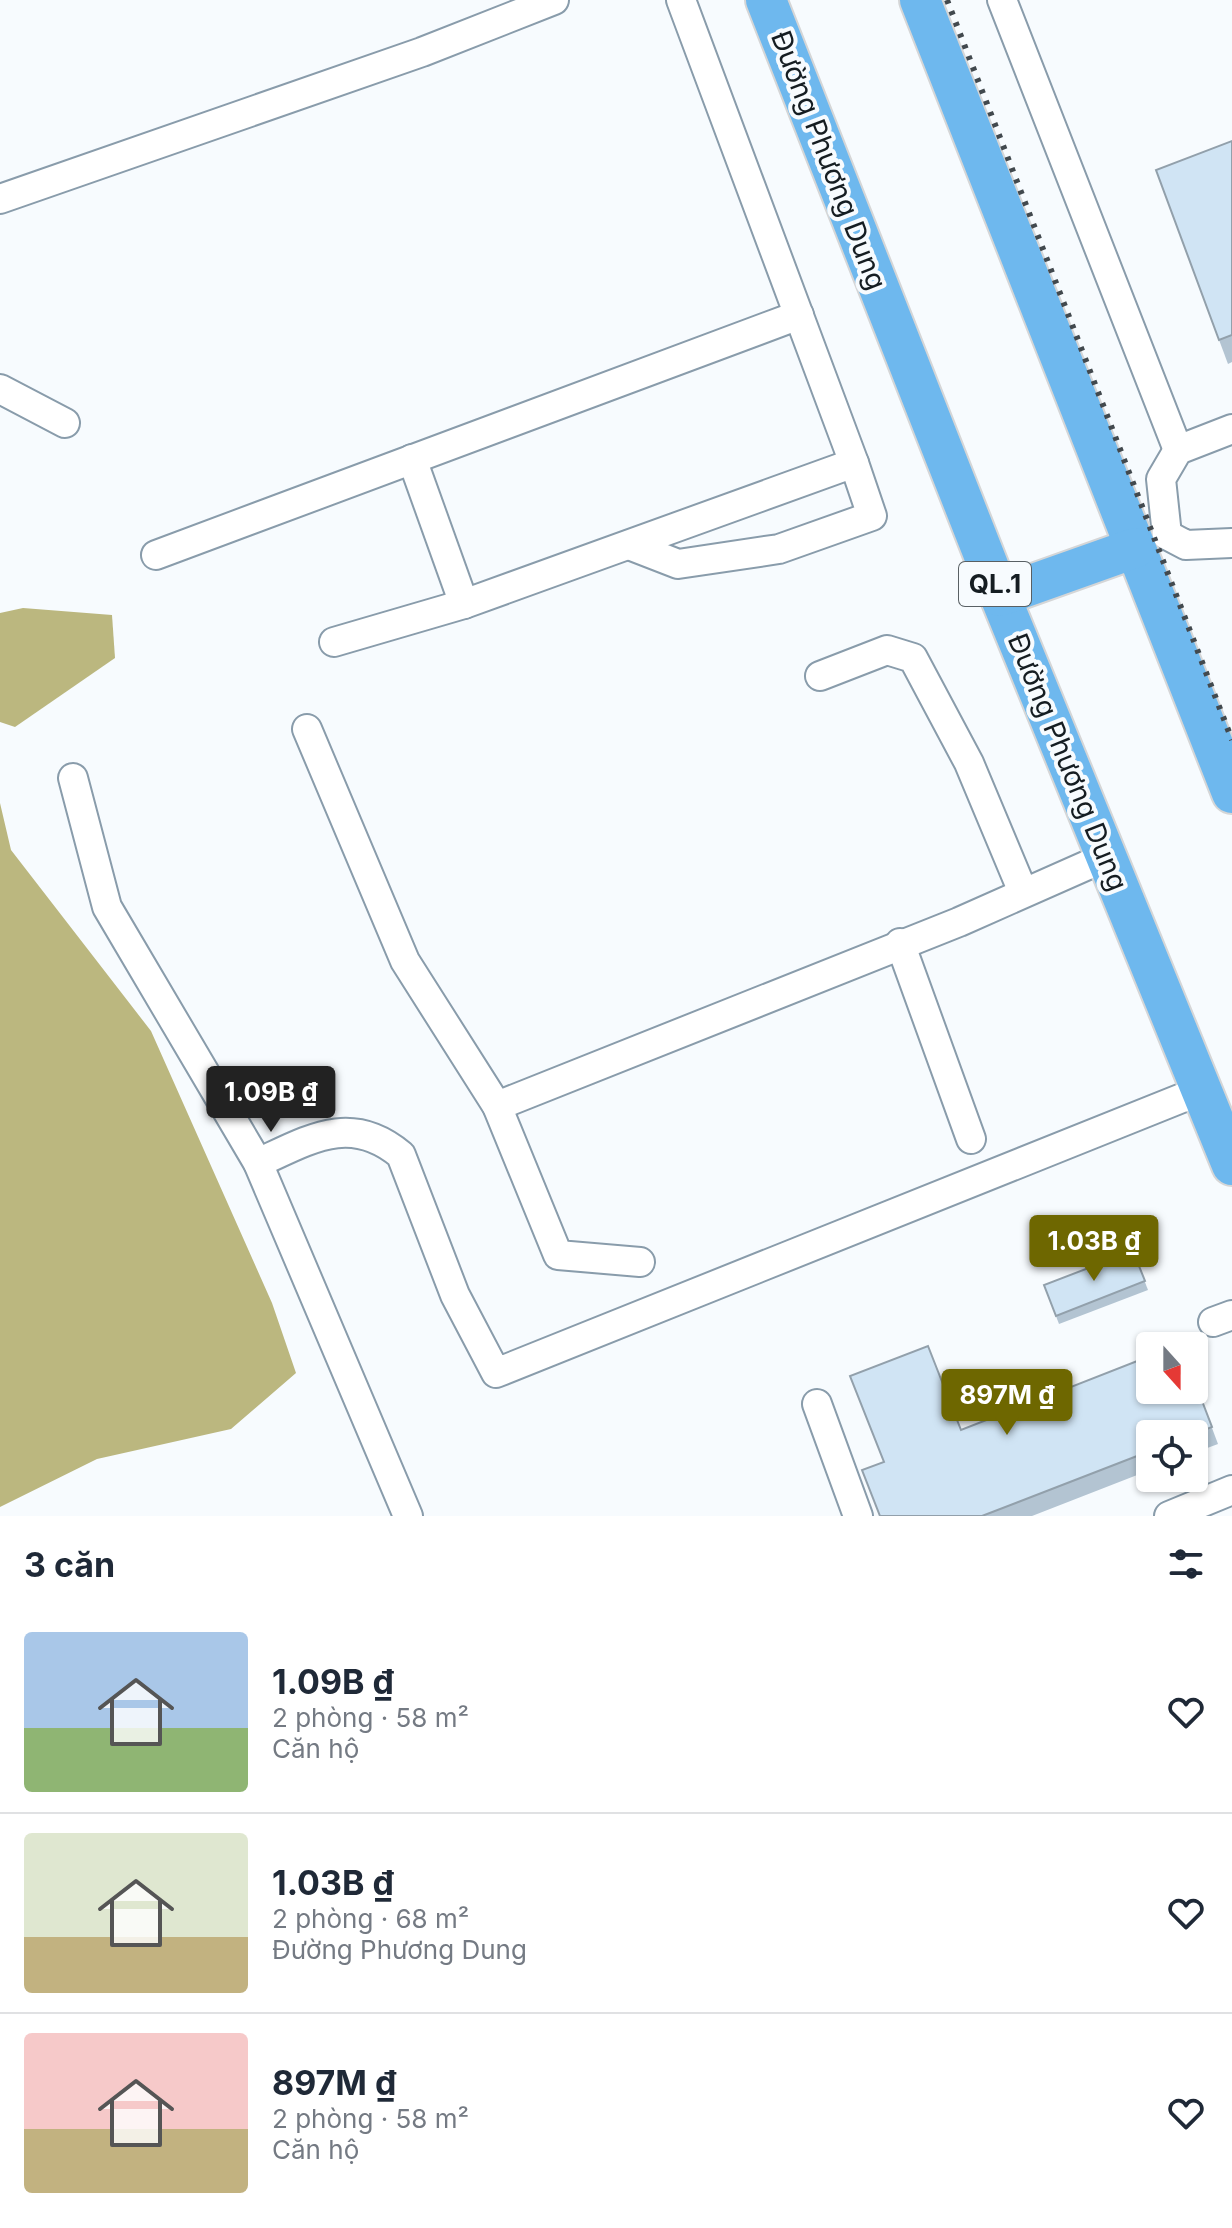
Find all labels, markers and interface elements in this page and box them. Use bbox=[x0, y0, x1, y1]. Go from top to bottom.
street label: Đường Phương Dung bbox=[764, 26, 894, 294]
road number: QL.1 bbox=[959, 562, 1031, 606]
street label: Đường Phương Dung bbox=[1001, 628, 1135, 896]
pin: 1.09B ₫ bbox=[197, 1066, 345, 1134]
text: 1.09B ₫ bbox=[224, 1076, 318, 1107]
pin: 1.03B ₫ bbox=[1020, 1215, 1168, 1283]
text: 1.03B ₫ bbox=[1047, 1225, 1141, 1256]
north arrow bbox=[1136, 1332, 1208, 1404]
map controls bbox=[1136, 1332, 1208, 1492]
pin: 897M ₫ bbox=[942, 1369, 1072, 1437]
text: 897M ₫ bbox=[959, 1379, 1055, 1410]
button: locate bbox=[1136, 1420, 1208, 1492]
icon: filters bbox=[1164, 1542, 1208, 1586]
text: 3 căn bbox=[24, 1544, 115, 1585]
text: 1.09B ₫ bbox=[272, 1661, 394, 1702]
icon: home bbox=[88, 1664, 184, 1760]
icon: heart bbox=[1164, 1690, 1208, 1734]
text: 2 phòng · 58 m² bbox=[272, 1702, 469, 1733]
text: Căn hộ bbox=[272, 1733, 359, 1764]
text: 1.03B ₫ bbox=[272, 1862, 394, 1903]
icon: home bbox=[88, 1865, 184, 1961]
icon: heart bbox=[1164, 1891, 1208, 1935]
text: 2 phòng · 68 m² bbox=[272, 1903, 469, 1934]
text: Đường Phương Dung bbox=[272, 1934, 527, 1965]
text: 897M ₫ bbox=[272, 2062, 396, 2103]
icon: home bbox=[88, 2065, 184, 2161]
icon: heart bbox=[1164, 2091, 1208, 2135]
text: 2 phòng · 58 m² bbox=[272, 2103, 469, 2134]
text: Căn hộ bbox=[272, 2134, 359, 2165]

